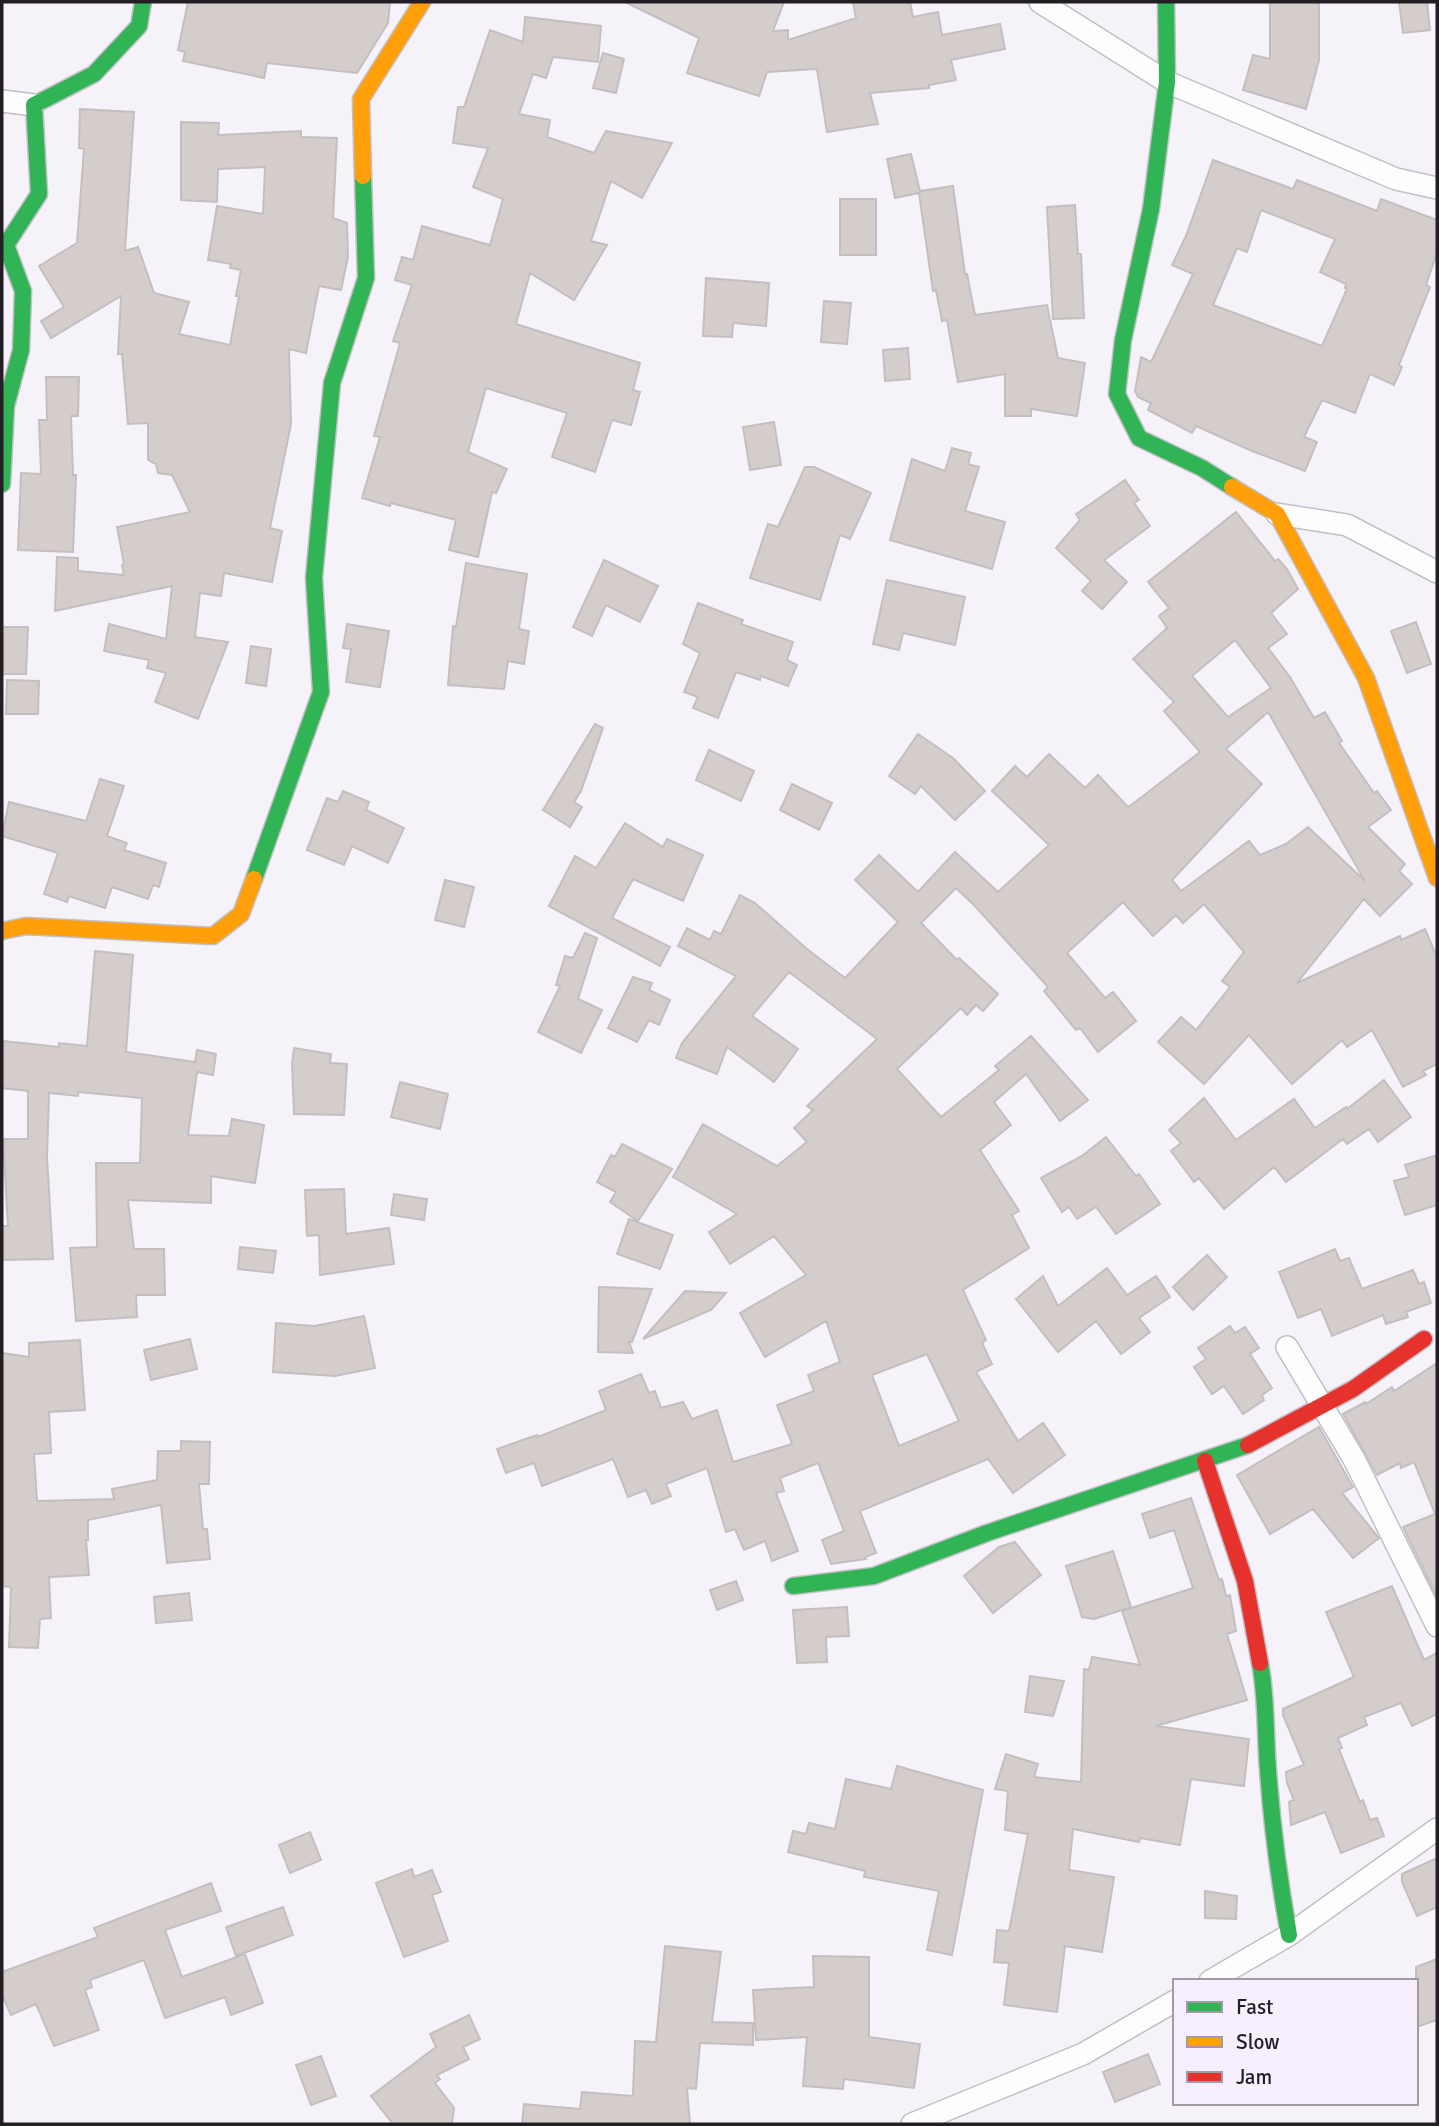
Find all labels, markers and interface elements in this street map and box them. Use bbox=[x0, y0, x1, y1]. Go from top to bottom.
legend bbox=[1173, 1979, 1418, 2105]
text: Fast bbox=[1236, 1994, 1273, 2020]
text: Slow bbox=[1236, 2029, 1280, 2055]
text: Jam bbox=[1236, 2064, 1272, 2090]

